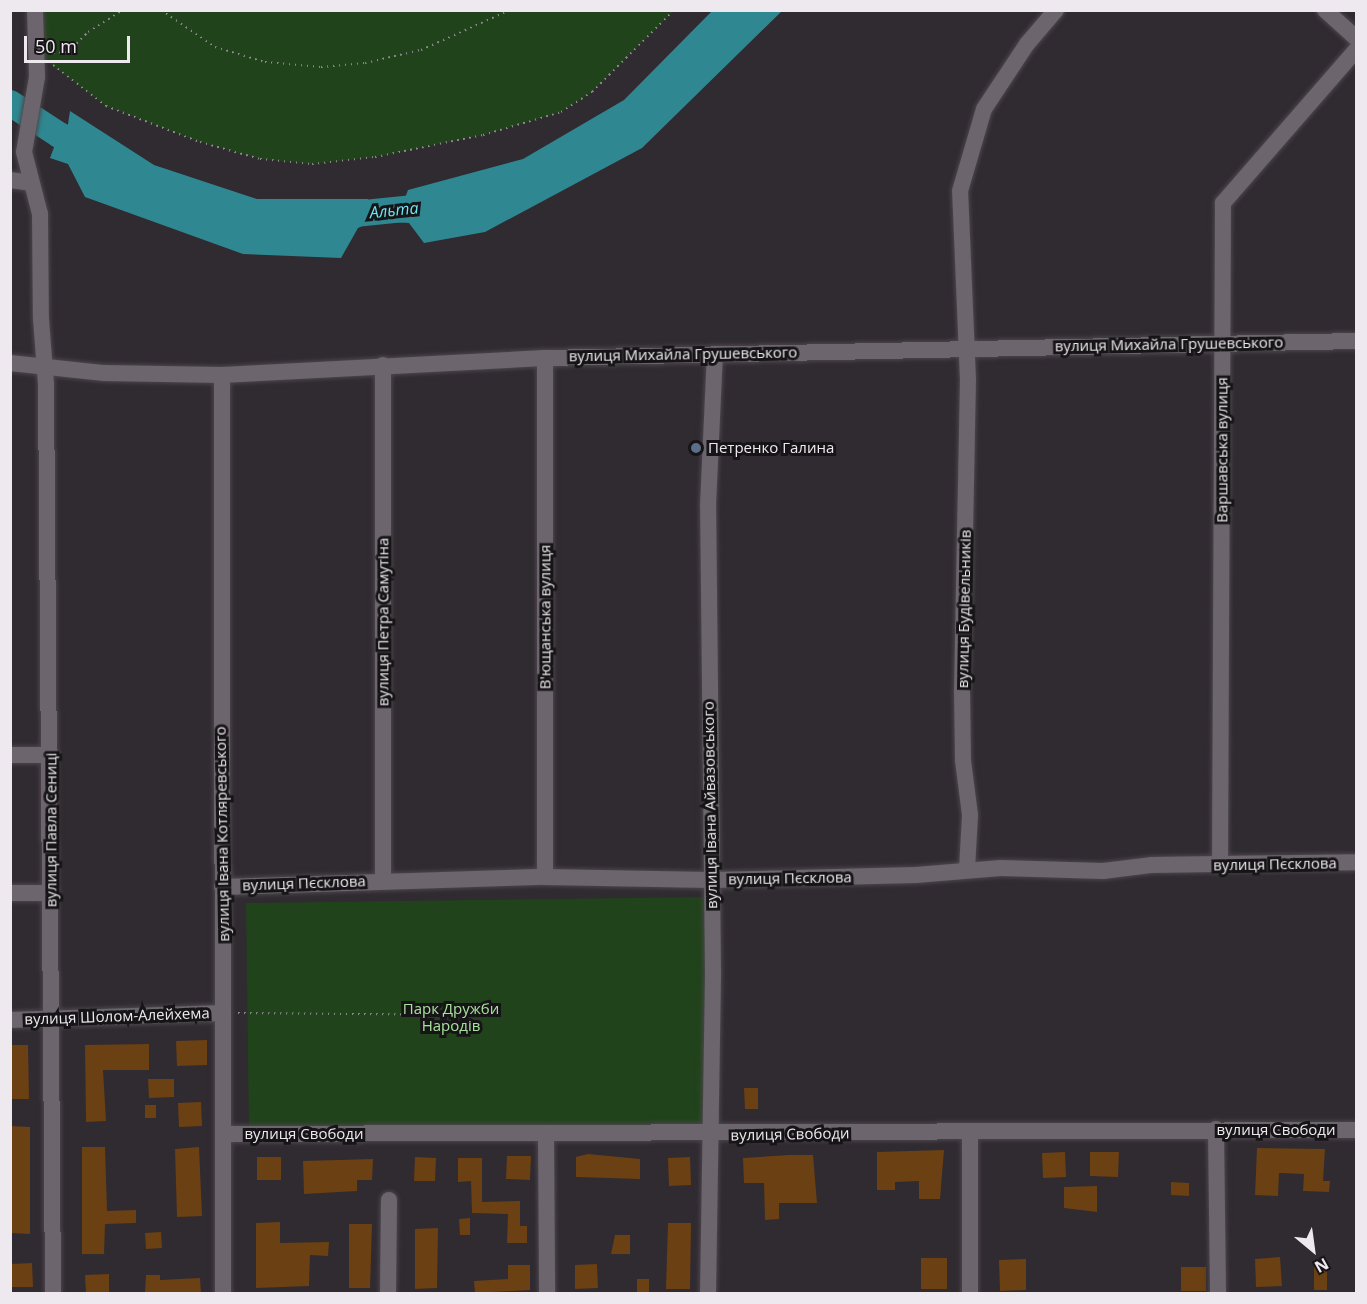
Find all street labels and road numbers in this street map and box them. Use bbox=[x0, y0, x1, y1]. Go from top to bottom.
street label: вулиця Михайла Грушевського bbox=[1055, 333, 1283, 355]
street label: вулиця Михайла Грушевського bbox=[569, 343, 797, 365]
street label: Варшавська вулиця bbox=[1213, 377, 1231, 523]
street label: вулиця Будівельників bbox=[954, 530, 974, 688]
street label: вулиця Петра Самутіна bbox=[374, 538, 392, 706]
street label: В'ющанська вулиця bbox=[536, 545, 554, 689]
street label: вулиця Івана Айвазовського bbox=[699, 701, 721, 909]
street label: вулиця Івана Котляревського bbox=[211, 726, 233, 942]
street label: вулиця Павла Сениці bbox=[42, 753, 60, 907]
street label: вулиця Пєсклова bbox=[1213, 854, 1337, 874]
street label: вулиця Пєсклова bbox=[728, 868, 852, 888]
street label: вулиця Пєсклова bbox=[242, 872, 366, 894]
street label: вулиця Шолом-Алейхема bbox=[24, 1004, 210, 1028]
street label: вулиця Свободи bbox=[1216, 1121, 1336, 1139]
street label: вулиця Свободи bbox=[730, 1124, 850, 1144]
street label: вулиця Свободи bbox=[244, 1125, 364, 1143]

